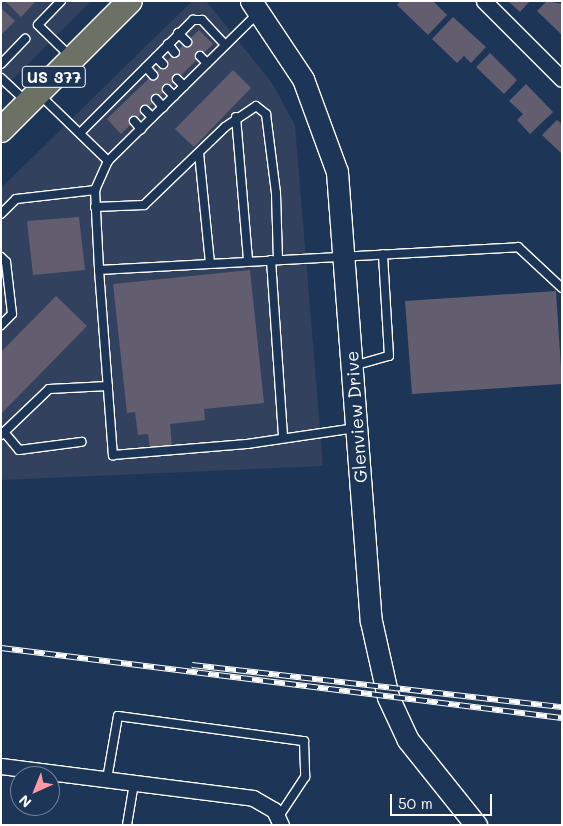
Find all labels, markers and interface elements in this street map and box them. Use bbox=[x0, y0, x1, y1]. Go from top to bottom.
road number: US 377 bbox=[22, 64, 86, 90]
street label: Glenview Drive bbox=[341, 350, 371, 484]
north arrow bbox=[10, 766, 60, 816]
scale bar bbox=[393, 784, 496, 816]
text: N bbox=[15, 791, 35, 812]
text: 50 m bbox=[398, 793, 433, 813]

